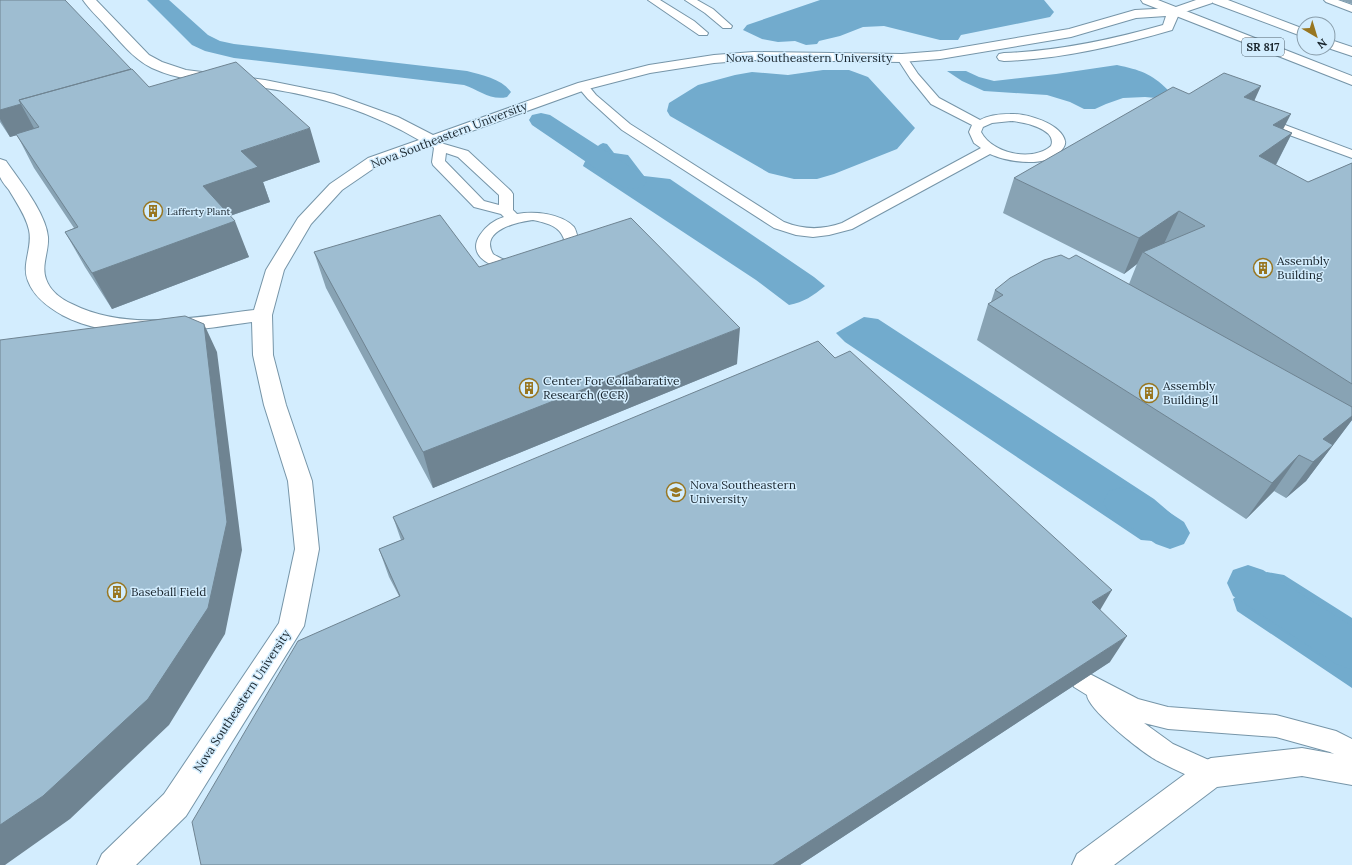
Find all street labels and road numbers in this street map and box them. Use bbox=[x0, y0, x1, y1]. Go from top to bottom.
road number: SR 817 bbox=[1242, 38, 1284, 56]
street label: Nova Southeastern University bbox=[726, 50, 893, 65]
street label: Nova Southeastern University bbox=[368, 97, 530, 171]
street label: Nova Southeastern University bbox=[190, 626, 294, 775]

